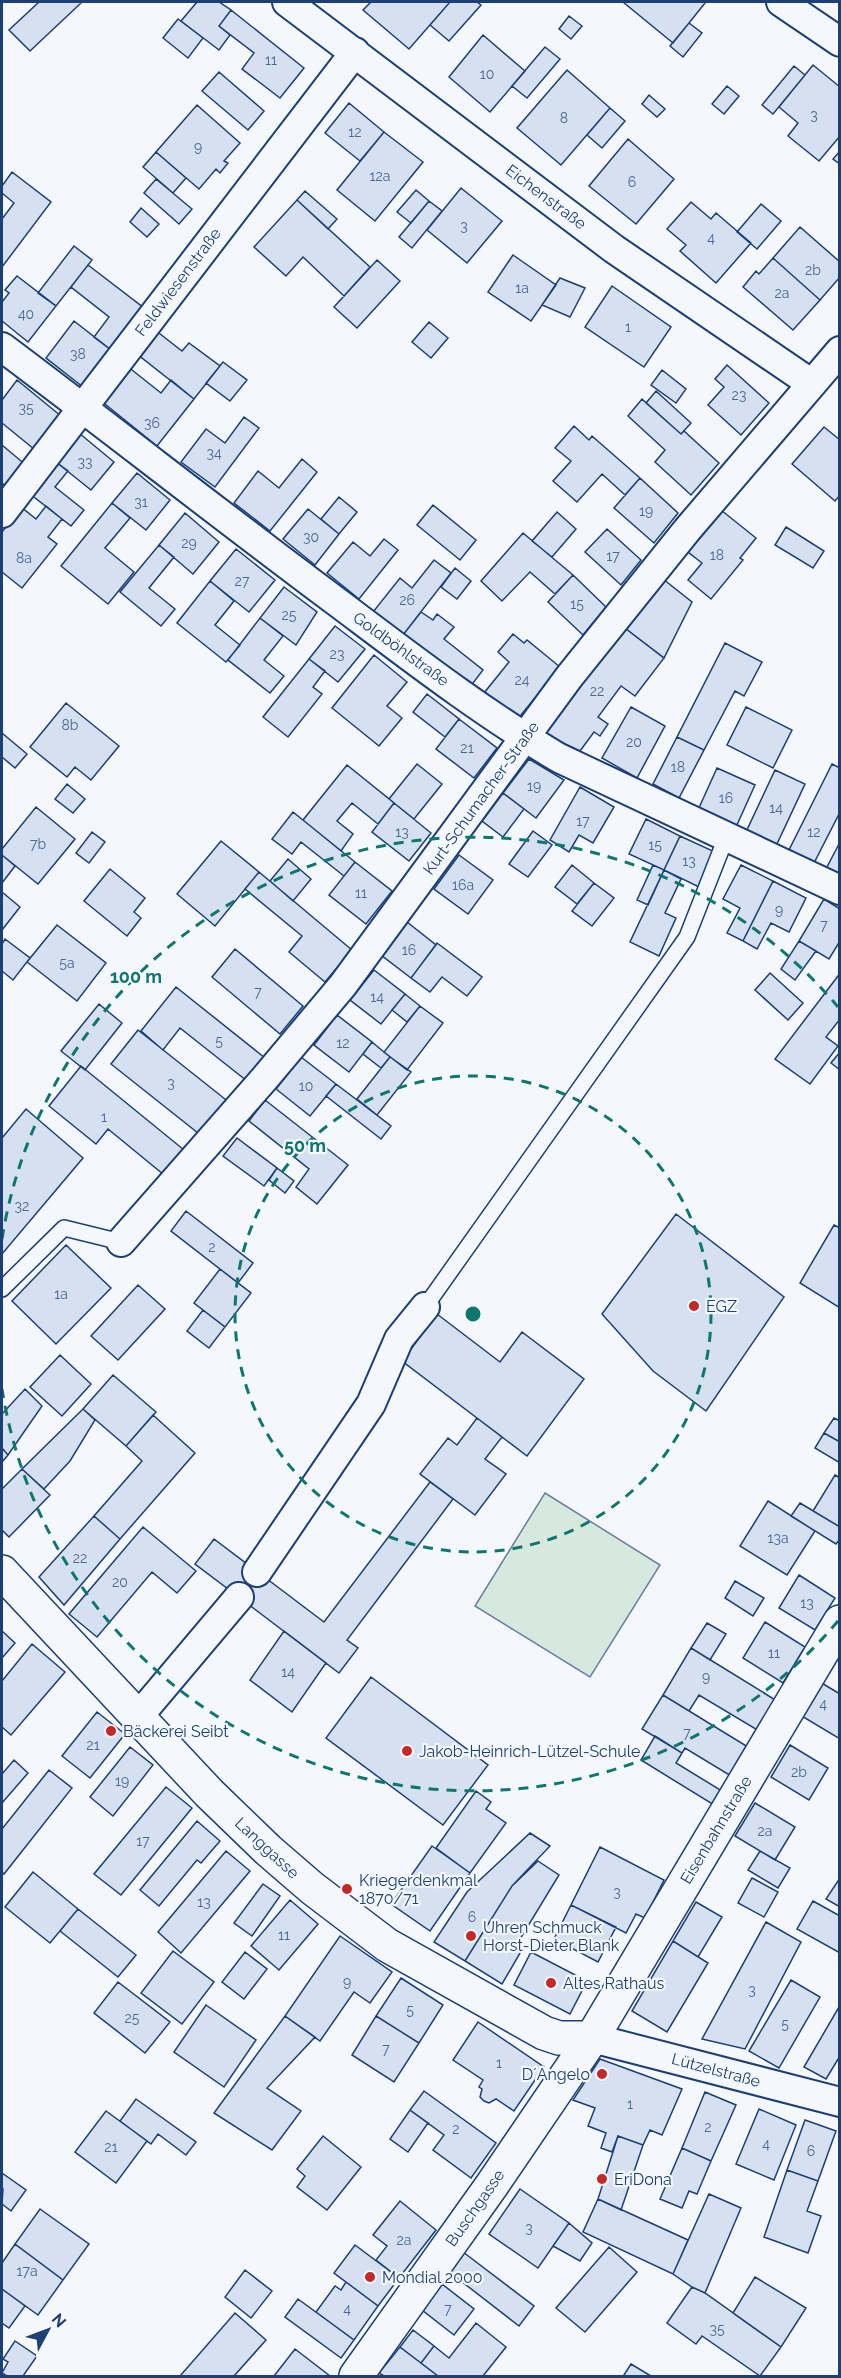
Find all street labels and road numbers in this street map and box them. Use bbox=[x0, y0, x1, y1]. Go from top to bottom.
street label: Eichenstraße bbox=[502, 161, 590, 233]
street label: Feldwiesenstraße bbox=[131, 224, 225, 340]
street label: Goldböhlstraße bbox=[349, 608, 453, 690]
street label: Kurt-Schumacher-Straße bbox=[419, 718, 543, 878]
street label: Eisenbahnstraße bbox=[676, 1773, 756, 1887]
street label: Langgasse bbox=[231, 1814, 303, 1882]
street label: Lützelstraße bbox=[669, 2049, 763, 2091]
street label: Buschgasse bbox=[442, 2166, 508, 2250]

